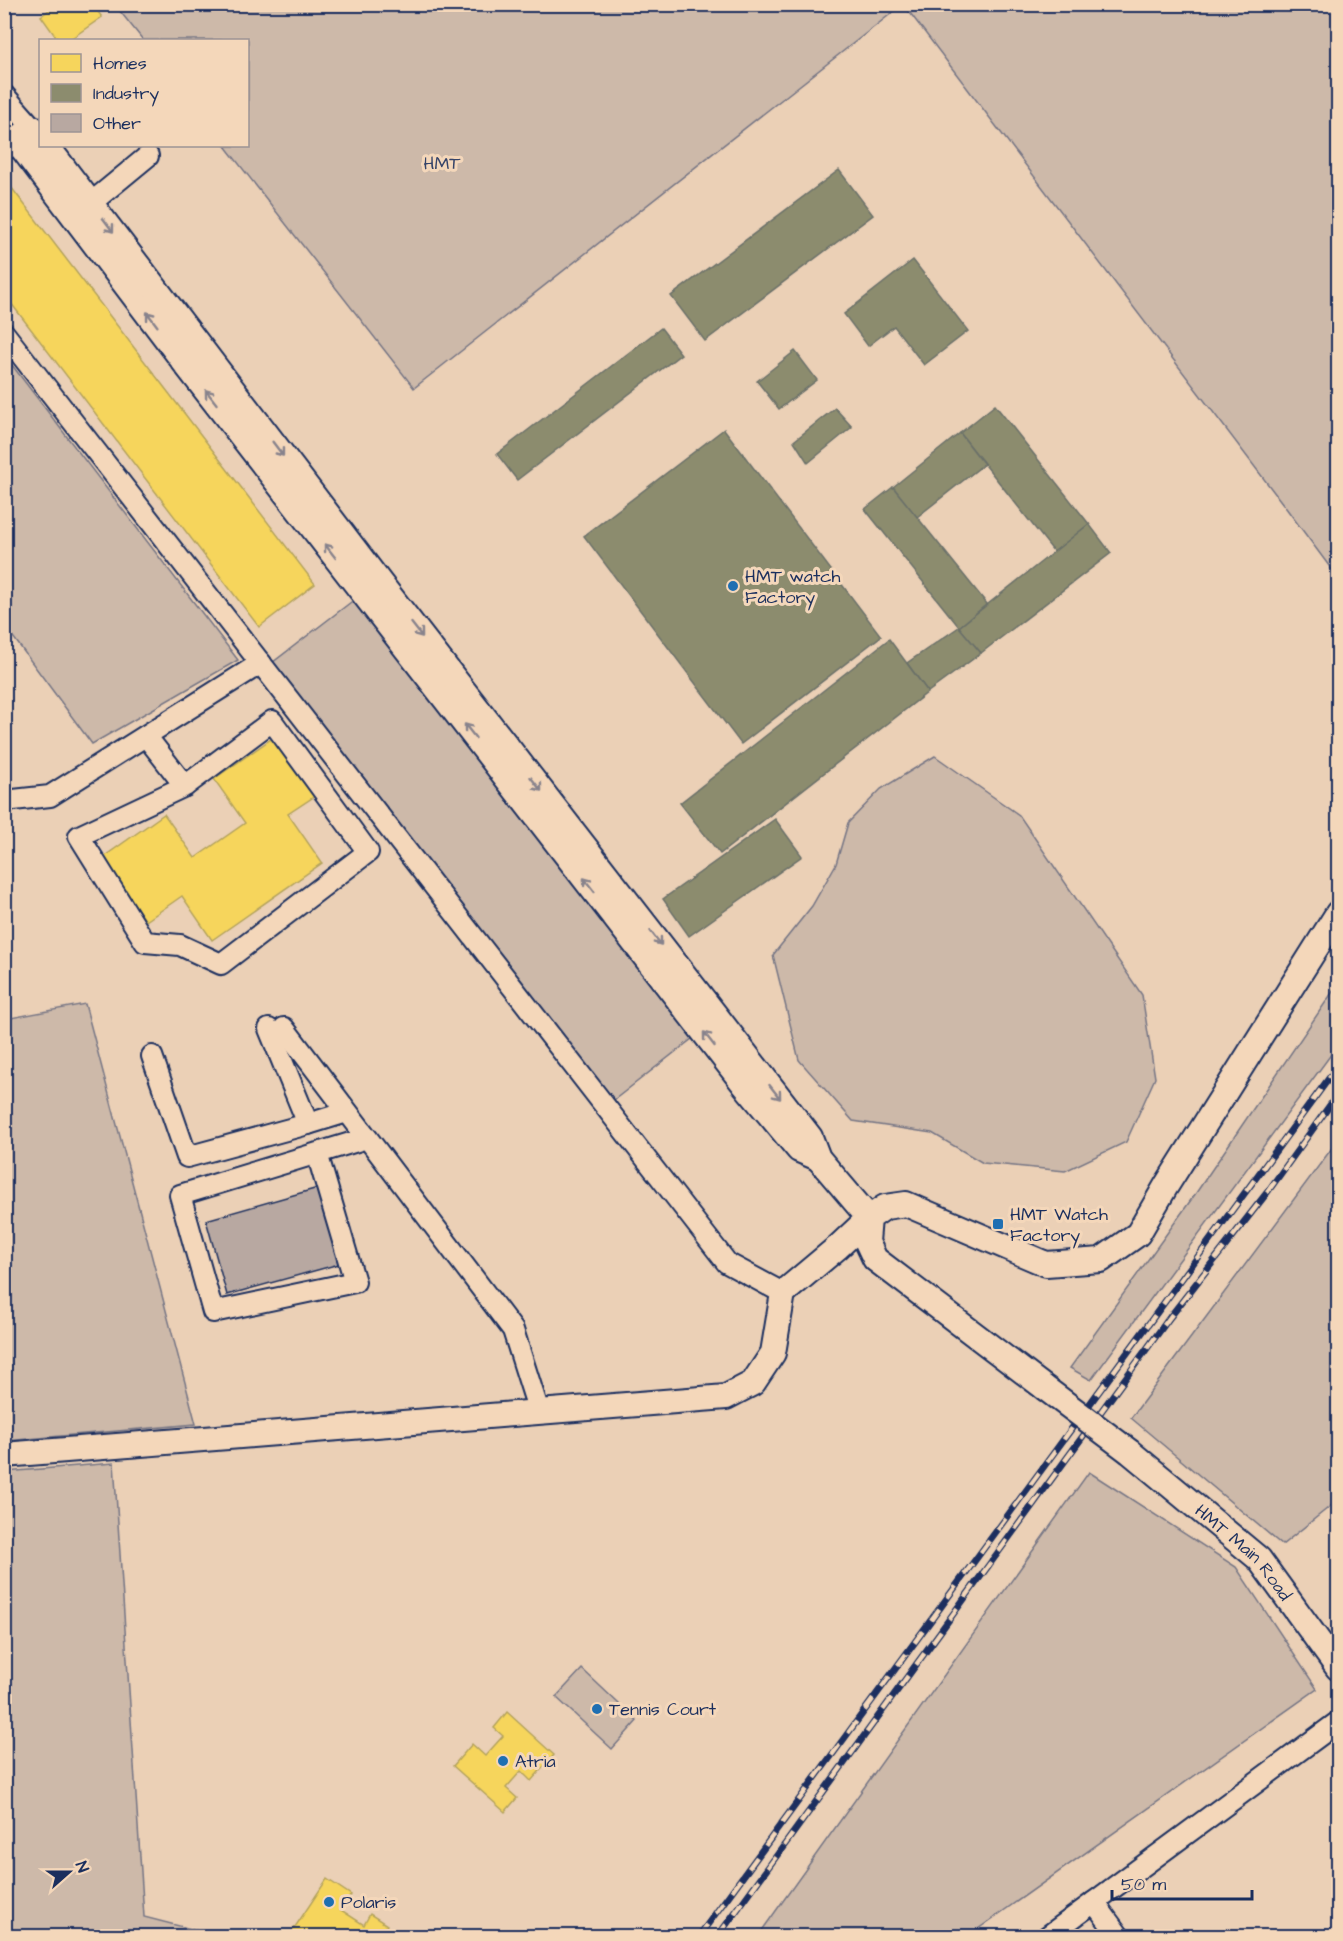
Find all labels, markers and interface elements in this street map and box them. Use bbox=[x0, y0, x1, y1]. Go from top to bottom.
legend bbox=[39, 39, 249, 147]
text: Homes bbox=[93, 51, 147, 76]
text: Industry bbox=[93, 81, 159, 107]
text: Other bbox=[93, 111, 141, 136]
park label: HMT bbox=[423, 151, 461, 176]
one-way arrow bbox=[101, 217, 114, 233]
one-way arrow bbox=[145, 312, 158, 328]
one-way arrow bbox=[205, 389, 218, 405]
one-way arrow bbox=[272, 441, 285, 457]
one-way arrow bbox=[324, 543, 337, 559]
place label: HMT watch Factory bbox=[745, 564, 841, 611]
marker: HMT watch Factory bbox=[726, 579, 740, 593]
one-way arrow bbox=[410, 622, 423, 638]
one-way arrow bbox=[463, 723, 476, 739]
one-way arrow bbox=[530, 776, 543, 792]
one-way arrow bbox=[583, 878, 596, 894]
one-way arrow bbox=[649, 930, 662, 946]
one-way arrow bbox=[702, 1032, 715, 1048]
one-way arrow bbox=[769, 1084, 782, 1100]
place label: HMT Watch Factory bbox=[1010, 1202, 1108, 1249]
marker: HMT Watch Factory bbox=[991, 1217, 1005, 1231]
street label: HMT Main Road bbox=[1189, 1499, 1297, 1606]
place label: Tennis Court bbox=[609, 1697, 717, 1722]
marker: Tennis Court bbox=[590, 1702, 604, 1716]
place label: Atria bbox=[515, 1749, 556, 1774]
marker: Atria bbox=[496, 1754, 510, 1768]
north arrow bbox=[39, 1842, 99, 1902]
text: N bbox=[70, 1858, 94, 1876]
scale bar bbox=[1112, 1863, 1252, 1901]
text: 50 m bbox=[1121, 1872, 1166, 1897]
place label: Polaris bbox=[341, 1890, 396, 1915]
marker: Polaris bbox=[322, 1895, 336, 1909]

